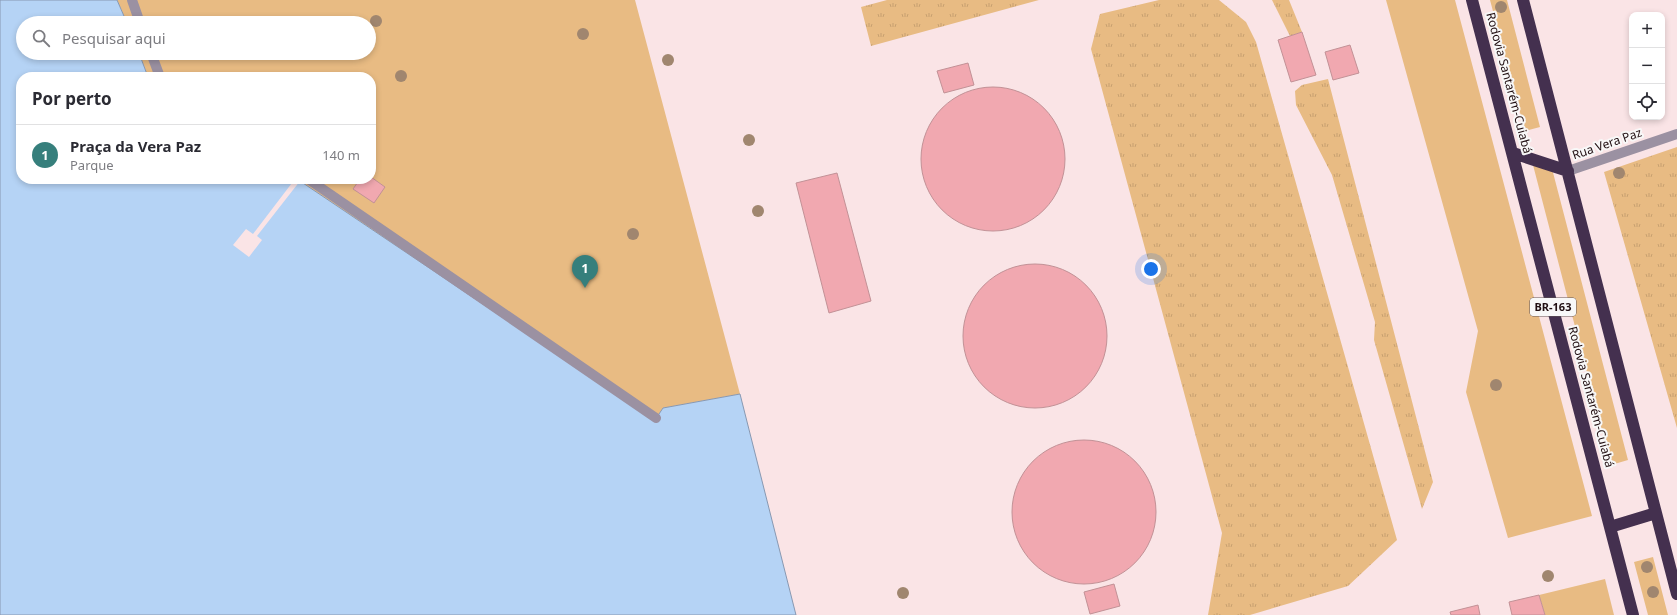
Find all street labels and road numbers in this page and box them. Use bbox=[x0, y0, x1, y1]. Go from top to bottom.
street label: Rodovia Santarém-Cuiabá bbox=[1482, 10, 1537, 155]
street label: Rua Vera Paz bbox=[1570, 124, 1644, 163]
road number: BR-163 bbox=[1530, 298, 1576, 316]
street label: Rodovia Santarém-Cuiabá bbox=[1564, 324, 1619, 469]

